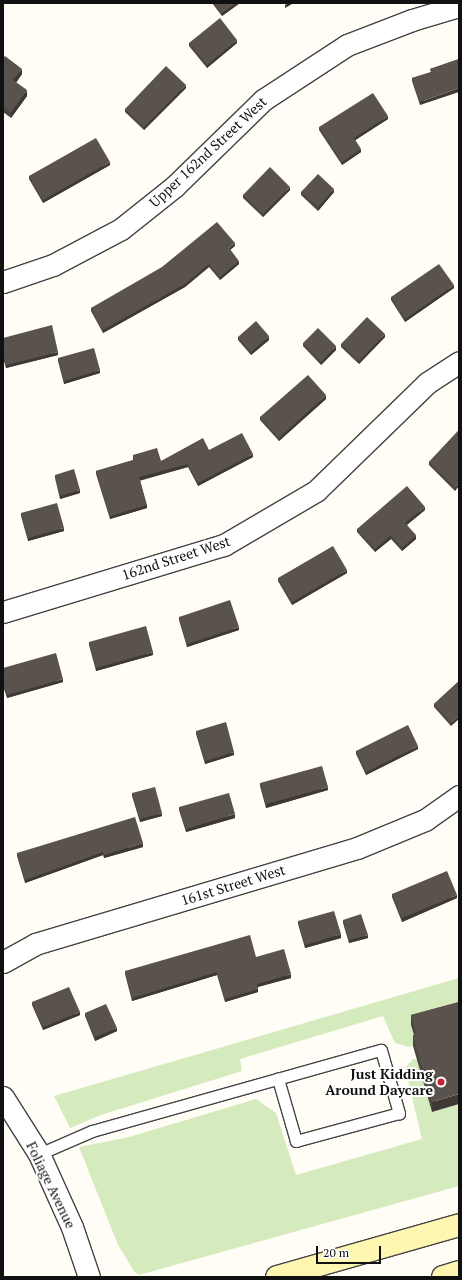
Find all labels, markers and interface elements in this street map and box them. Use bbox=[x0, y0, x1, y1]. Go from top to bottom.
street label: Upper 162nd Street West bbox=[146, 93, 270, 211]
street label: 162nd Street West bbox=[120, 533, 232, 583]
street label: 161st Street West bbox=[179, 861, 287, 909]
place label: Just Kidding Around Daycare bbox=[325, 1066, 433, 1098]
marker: Just Kidding Around Daycare bbox=[436, 1077, 446, 1087]
street label: Foliage Avenue bbox=[23, 1139, 79, 1231]
scale bar bbox=[318, 1238, 383, 1264]
text: 20 m bbox=[323, 1245, 349, 1260]

